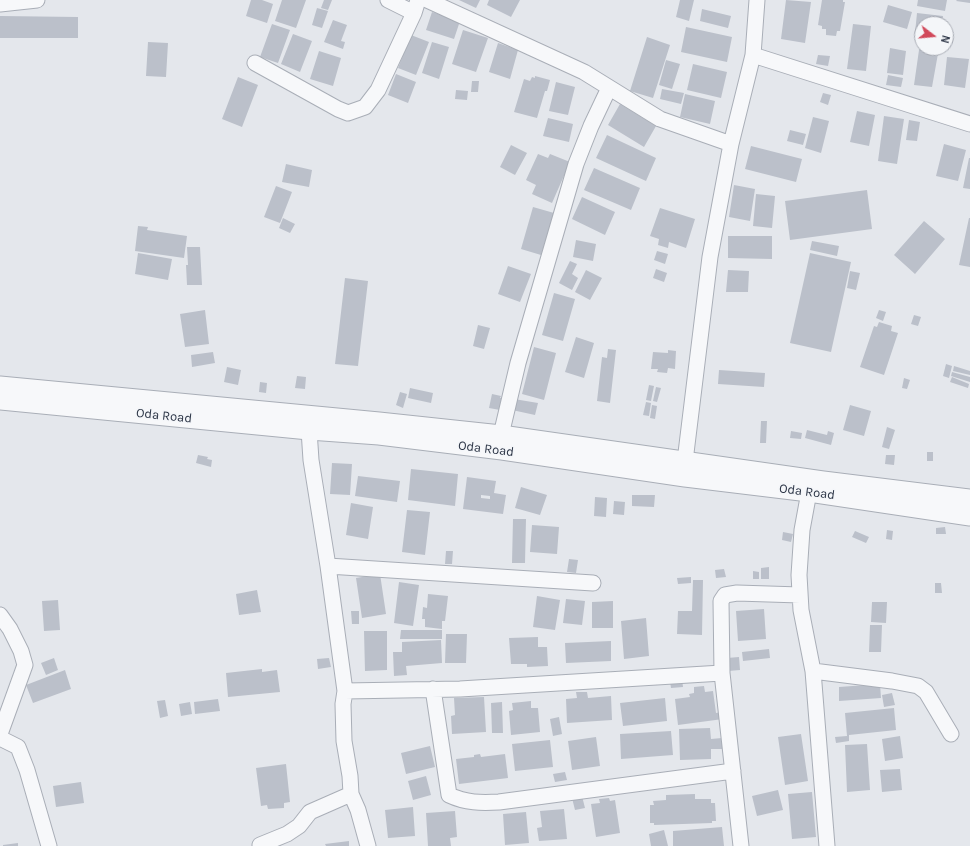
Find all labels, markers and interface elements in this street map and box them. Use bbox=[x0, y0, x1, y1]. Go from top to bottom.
north arrow bbox=[914, 16, 954, 56]
text: N bbox=[938, 34, 952, 45]
street label: Oda Road bbox=[135, 405, 193, 427]
street label: Oda Road bbox=[457, 438, 515, 460]
street label: Oda Road bbox=[778, 481, 836, 503]

